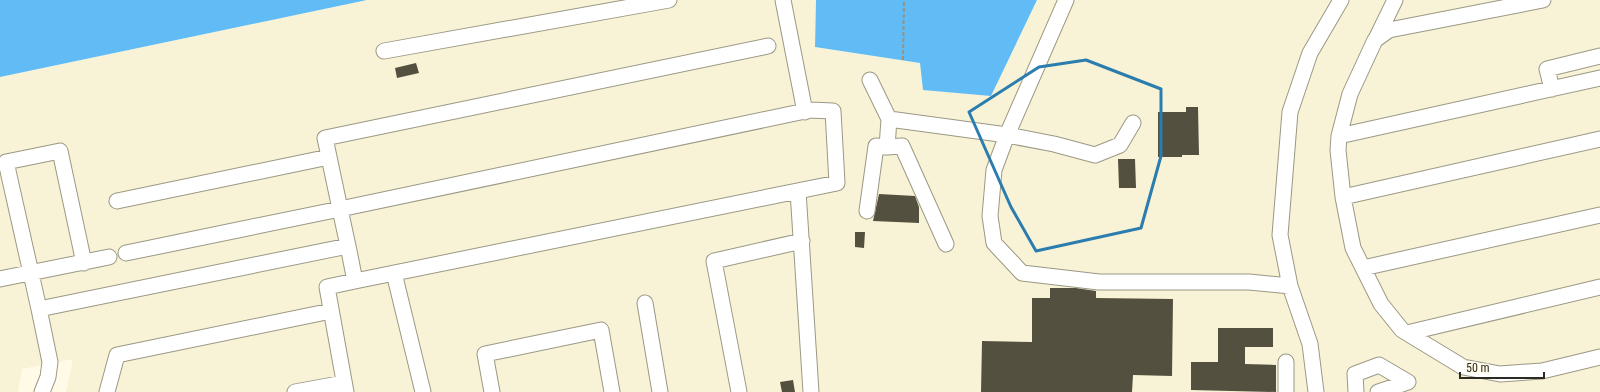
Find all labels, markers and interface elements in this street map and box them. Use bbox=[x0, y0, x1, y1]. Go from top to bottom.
scale bar bbox=[1460, 354, 1544, 380]
text: 50 m bbox=[1466, 361, 1490, 375]

